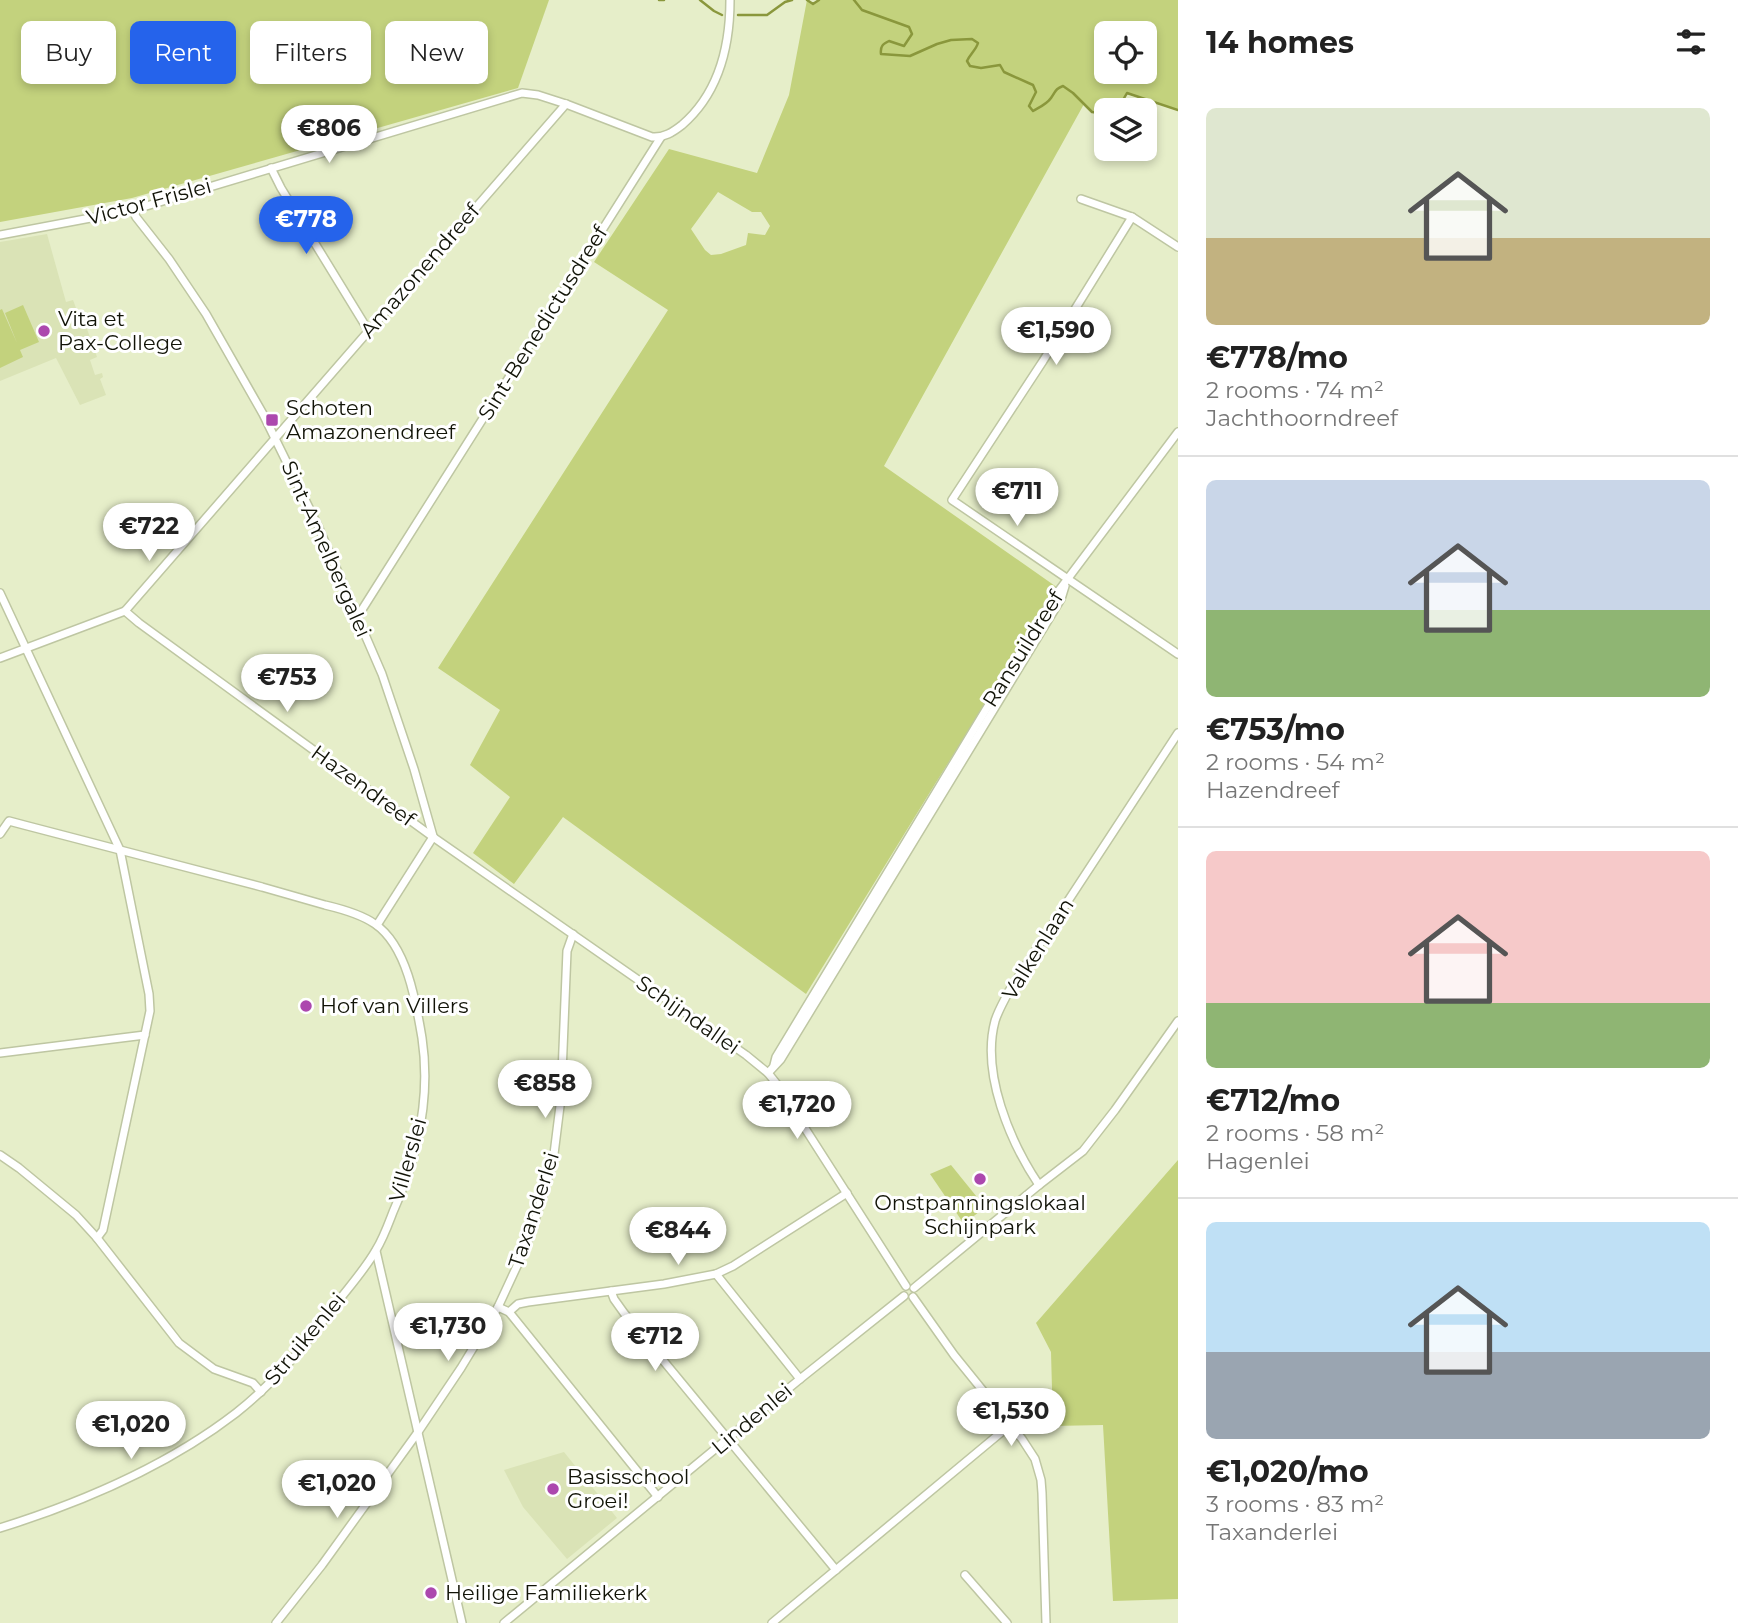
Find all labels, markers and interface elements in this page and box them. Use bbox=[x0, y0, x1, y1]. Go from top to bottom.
chip: Buy bbox=[21, 21, 116, 84]
chip: Rent bbox=[130, 21, 236, 84]
chip: Filters bbox=[250, 21, 371, 84]
chip: New bbox=[385, 21, 488, 84]
map controls bbox=[1094, 21, 1157, 161]
button: locate bbox=[1094, 21, 1157, 84]
icon: filters bbox=[1672, 23, 1710, 61]
text: 14 homes bbox=[1206, 24, 1354, 61]
button: layers bbox=[1094, 98, 1157, 161]
pin: €806 bbox=[288, 106, 370, 165]
text: €806 bbox=[297, 114, 361, 142]
icon: home bbox=[1395, 153, 1521, 279]
street label: Victor Frislei bbox=[84, 173, 214, 230]
pin: €778 bbox=[265, 196, 347, 256]
street label: Amazonendreef bbox=[355, 198, 485, 343]
text: €778 bbox=[275, 205, 337, 233]
street label: Sint-Benedictusdreef bbox=[473, 220, 613, 424]
place label: Vita et Pax-College bbox=[58, 306, 183, 355]
pin: €1,590 bbox=[999, 308, 1113, 367]
text: €1,590 bbox=[1017, 316, 1095, 344]
marker: Vita et Pax-College bbox=[36, 323, 52, 339]
text: €778/mo bbox=[1206, 339, 1348, 376]
text: 2 rooms · 74 m² bbox=[1206, 376, 1384, 404]
place label: Schoten Amazonendreef bbox=[286, 395, 456, 444]
text: Jachthoorndreef bbox=[1206, 404, 1398, 432]
marker: Schoten Amazonendreef bbox=[264, 412, 280, 428]
street label: Sint-Amelbergalei bbox=[276, 457, 377, 641]
pin: €711 bbox=[976, 468, 1058, 528]
text: €711 bbox=[991, 477, 1043, 505]
pin: €722 bbox=[108, 504, 190, 563]
text: €722 bbox=[119, 512, 179, 540]
icon: home bbox=[1395, 525, 1521, 651]
street label: Ransuildreef bbox=[977, 585, 1069, 711]
pin: €753 bbox=[246, 654, 328, 714]
text: €753 bbox=[257, 663, 317, 691]
text: €753/mo bbox=[1206, 711, 1345, 748]
street label: Hazendreef bbox=[307, 740, 421, 832]
text: 2 rooms · 54 m² bbox=[1206, 748, 1385, 776]
text: Hazendreef bbox=[1206, 776, 1339, 804]
street label: Valkenlaan bbox=[996, 893, 1079, 1004]
icon: home bbox=[1395, 896, 1521, 1022]
street label: Schijndallei bbox=[632, 970, 745, 1059]
place label: Hof van Villers bbox=[320, 993, 468, 1018]
marker: Hof van Villers bbox=[298, 998, 314, 1014]
pin: €858 bbox=[504, 1060, 586, 1120]
text: €858 bbox=[514, 1069, 576, 1097]
pin: €1,720 bbox=[740, 1082, 854, 1141]
text: €712/mo bbox=[1206, 1082, 1340, 1119]
text: €1,720 bbox=[759, 1090, 836, 1118]
street label: Villerslei bbox=[384, 1115, 431, 1205]
text: 2 rooms · 58 m² bbox=[1206, 1119, 1384, 1147]
text: Hagenlei bbox=[1206, 1147, 1310, 1175]
street label: Taxanderlei bbox=[503, 1149, 564, 1271]
marker: Onstpanningslokaal Schijnpark bbox=[972, 1171, 988, 1187]
place label: Onstpanningslokaal Schijnpark bbox=[874, 1190, 1086, 1239]
pin: €844 bbox=[637, 1208, 719, 1267]
text: €844 bbox=[645, 1216, 711, 1244]
icon: home bbox=[1395, 1267, 1521, 1393]
street label: Struikenlei bbox=[259, 1288, 350, 1390]
pin: €1,730 bbox=[391, 1304, 505, 1363]
text: €1,730 bbox=[410, 1312, 486, 1340]
pin: €712 bbox=[614, 1314, 696, 1373]
text: €712 bbox=[627, 1322, 683, 1350]
street label: Lindenlei bbox=[706, 1378, 797, 1459]
pin: €1,530 bbox=[954, 1388, 1068, 1448]
text: €1,530 bbox=[973, 1397, 1049, 1425]
pin: €1,020 bbox=[74, 1402, 188, 1461]
text: €1,020 bbox=[92, 1410, 170, 1438]
text: €1,020/mo bbox=[1206, 1453, 1369, 1490]
pin: €1,020 bbox=[280, 1460, 394, 1520]
place label: Basisschool Groei! bbox=[567, 1464, 689, 1513]
text: €1,020 bbox=[298, 1469, 376, 1497]
marker: Basisschool Groei! bbox=[545, 1481, 561, 1497]
text: 3 rooms · 83 m² bbox=[1206, 1490, 1384, 1518]
text: Taxanderlei bbox=[1206, 1518, 1338, 1546]
place label: Heilige Familiekerk bbox=[445, 1580, 647, 1605]
marker: Heilige Familiekerk bbox=[423, 1585, 439, 1601]

